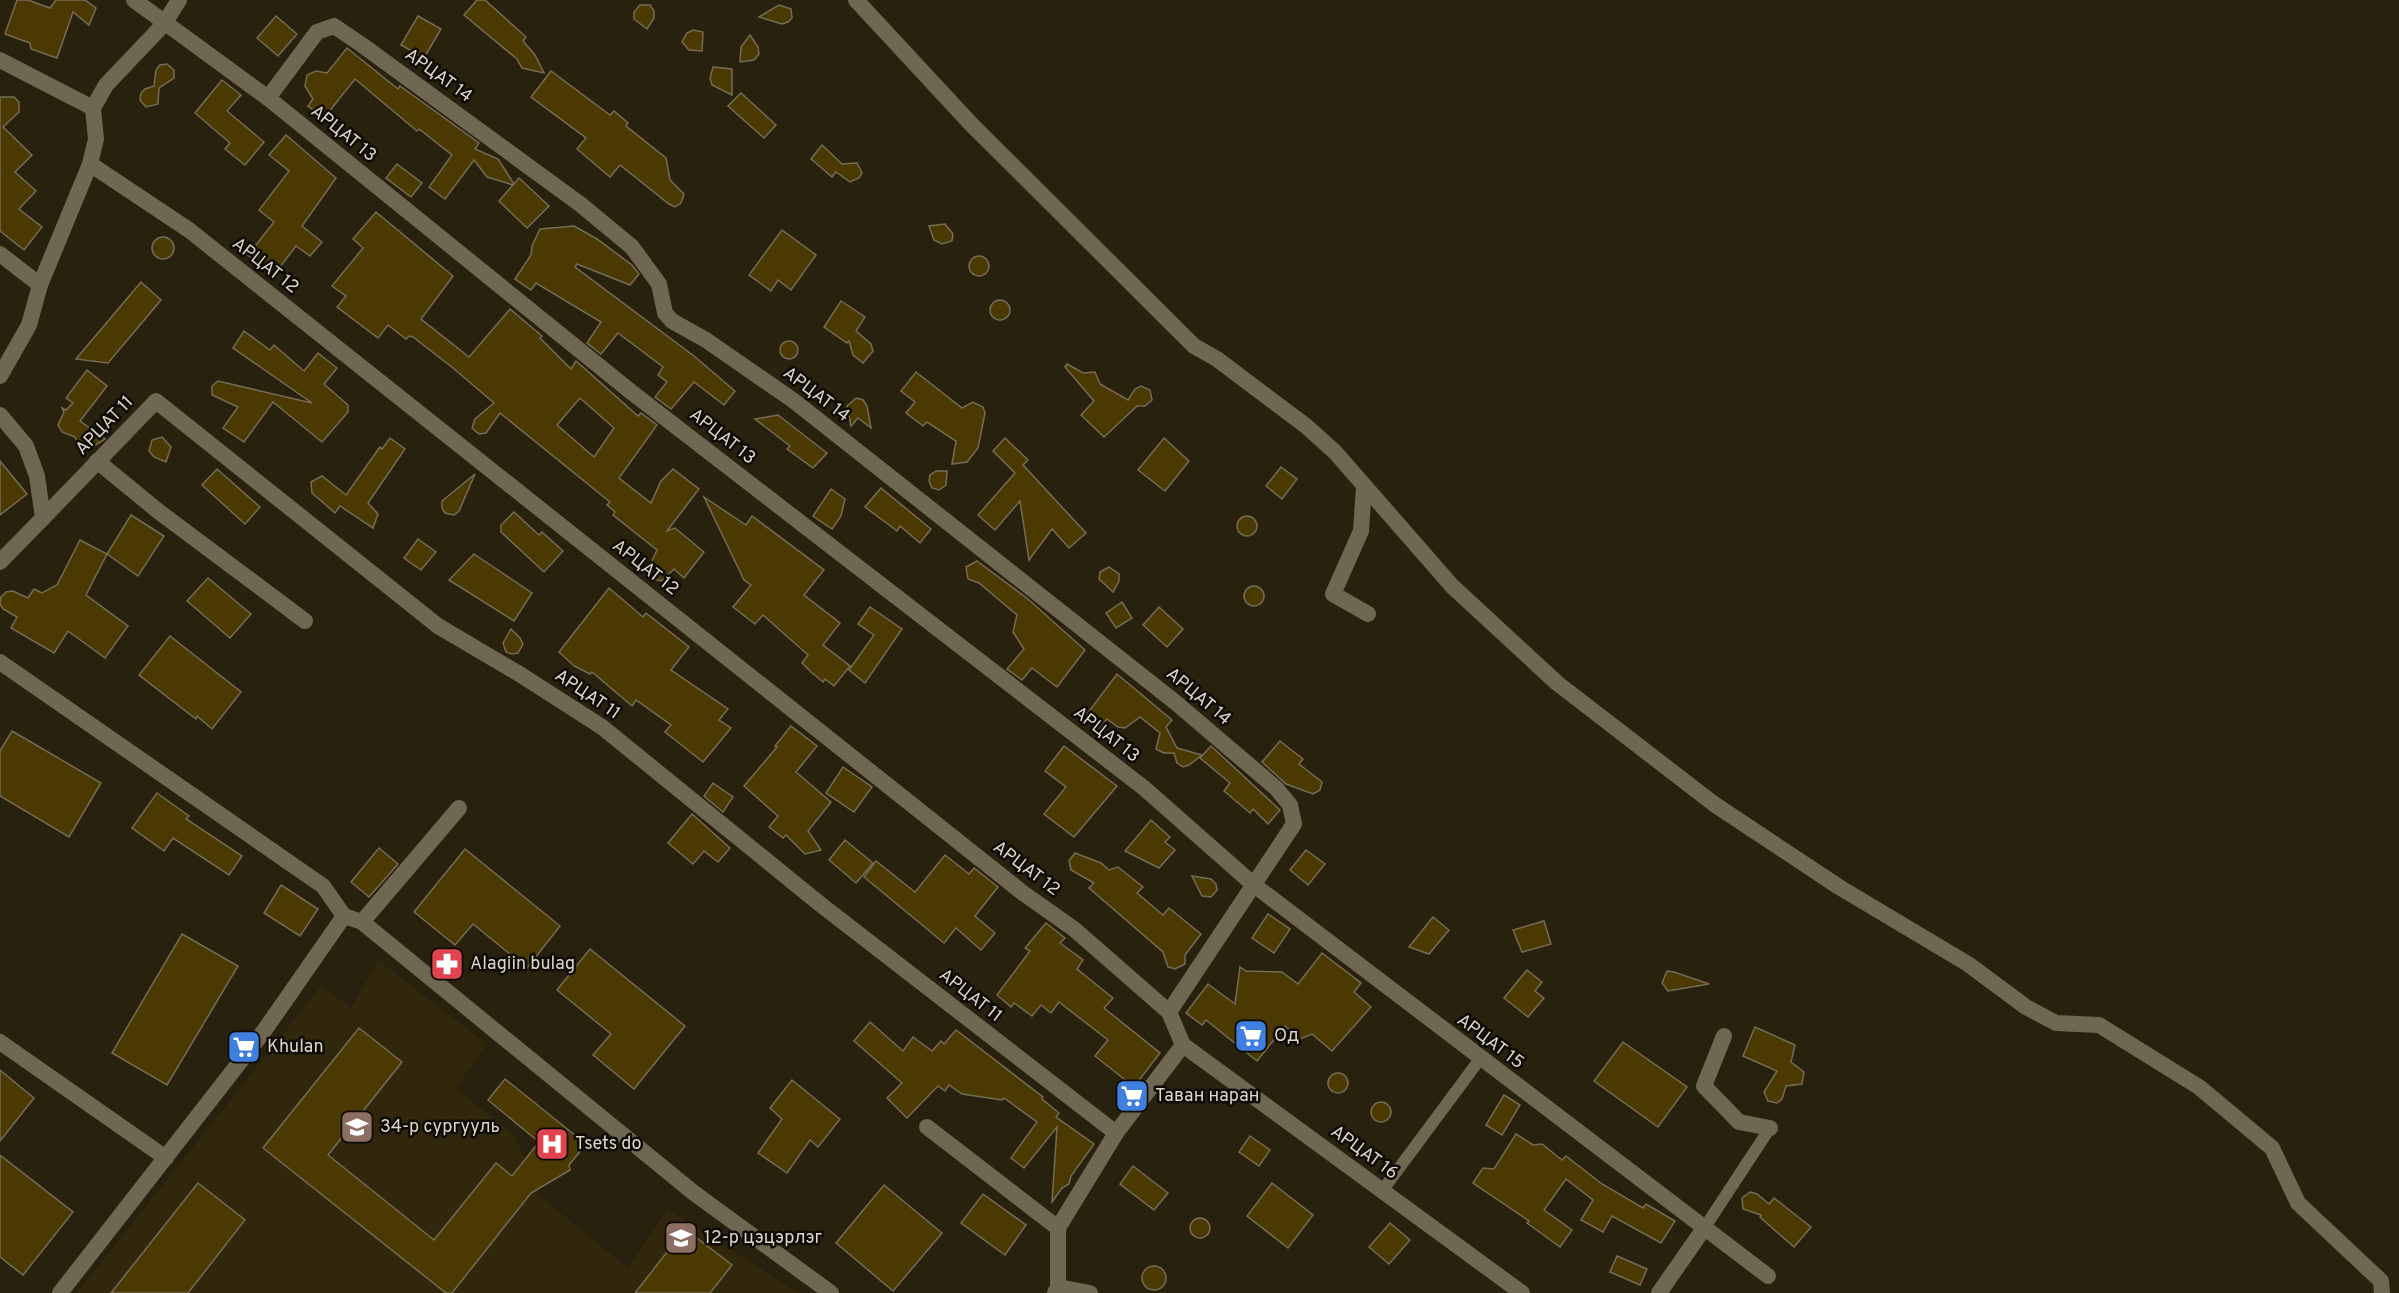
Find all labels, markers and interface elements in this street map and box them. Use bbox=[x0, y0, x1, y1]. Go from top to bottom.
street label: АРЦАТ 14 bbox=[400, 44, 476, 108]
street label: АРЦАТ 13 bbox=[305, 100, 381, 168]
street label: АРЦАТ 12 bbox=[227, 233, 303, 299]
street label: АРЦАТ 14 bbox=[778, 362, 854, 428]
street label: АРЦАТ 11 bbox=[71, 391, 139, 461]
street label: АРЦАТ 13 bbox=[684, 404, 760, 470]
street label: АРЦАТ 12 bbox=[607, 535, 683, 601]
street label: АРЦАТ 14 bbox=[1161, 663, 1235, 731]
street label: АРЦАТ 11 bbox=[550, 665, 624, 725]
street label: АРЦАТ 13 bbox=[1068, 702, 1144, 768]
street label: АРЦАТ 12 bbox=[988, 836, 1064, 902]
pharmacy icon: Alagiin bulag bbox=[429, 946, 465, 982]
place label: Alagiin bulag bbox=[470, 953, 575, 976]
street label: АРЦАТ 11 bbox=[934, 964, 1006, 1028]
street label: АРЦАТ 15 bbox=[1452, 1009, 1528, 1075]
supermarket icon: Од bbox=[1233, 1018, 1269, 1054]
place label: Од bbox=[1274, 1025, 1299, 1048]
supermarket icon: Khulan bbox=[226, 1029, 262, 1065]
place label: Khulan bbox=[267, 1036, 324, 1059]
supermarket icon: Таван наран bbox=[1114, 1078, 1150, 1114]
place label: Таван наран bbox=[1155, 1085, 1259, 1108]
school or university icon: 34-р сургууль bbox=[339, 1109, 375, 1145]
place label: 34-р сургууль bbox=[380, 1116, 500, 1139]
street label: АРЦАТ 16 bbox=[1326, 1121, 1402, 1185]
hospital icon: Tsets do bbox=[534, 1126, 570, 1162]
place label: Tsets do bbox=[575, 1133, 641, 1156]
school or university icon: 12-р цэцэрлэг bbox=[663, 1220, 699, 1256]
place label: 12-р цэцэрлэг bbox=[704, 1227, 823, 1250]

